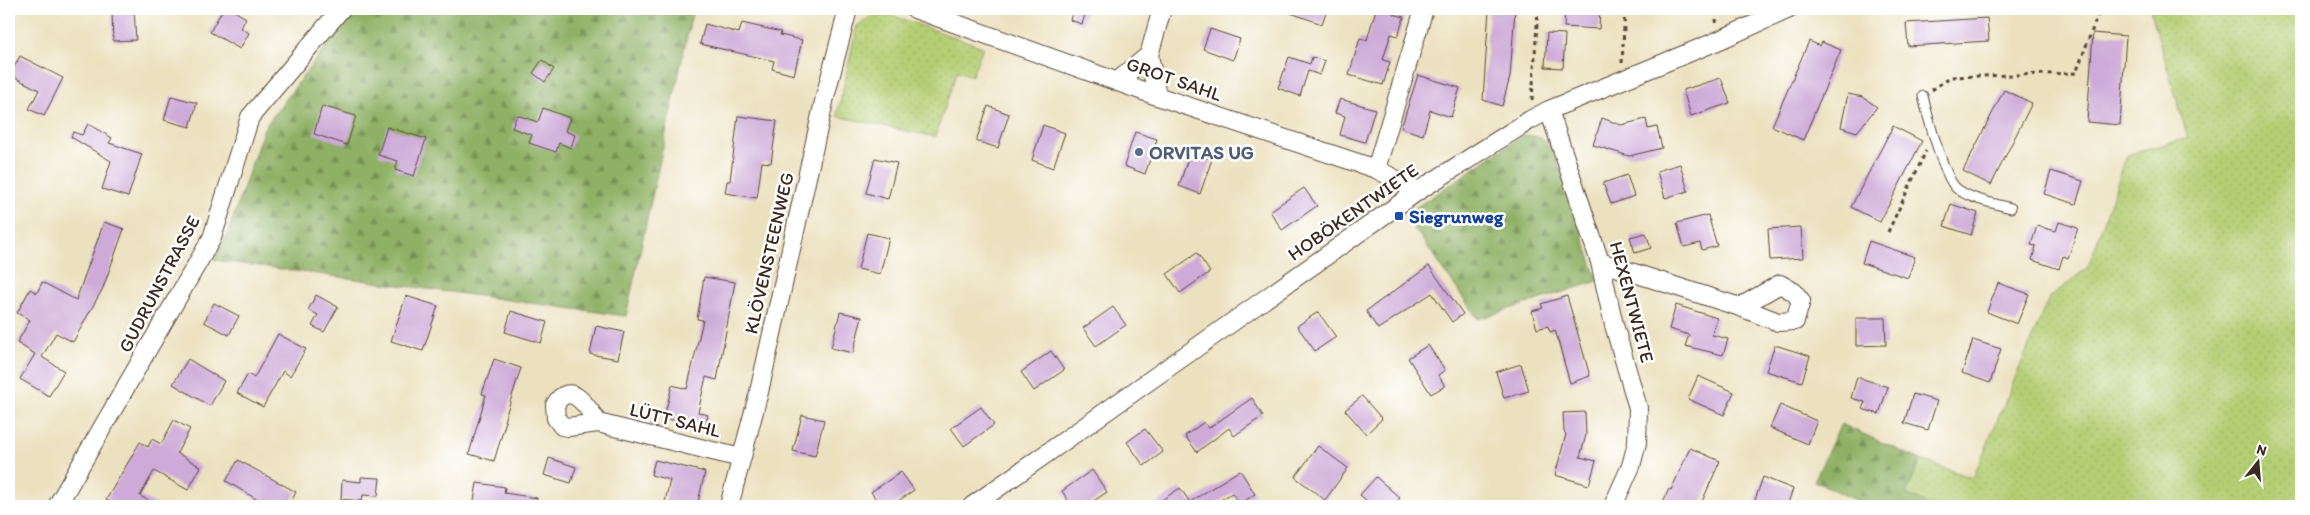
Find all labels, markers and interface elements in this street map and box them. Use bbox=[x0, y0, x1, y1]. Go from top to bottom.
street label: GROT SAHL bbox=[1123, 52, 1225, 106]
place label: ORVITAS UG bbox=[1149, 141, 1254, 164]
marker: ORVITAS UG bbox=[1133, 146, 1145, 158]
street label: HOBÖKENTWIETE bbox=[1283, 158, 1423, 266]
street label: KLÖVENSTEENWEG bbox=[739, 170, 799, 336]
place label: Siegrunweg bbox=[1409, 205, 1504, 228]
marker: Siegrunweg bbox=[1393, 210, 1405, 222]
street label: GUDRUNSTRASSE bbox=[113, 212, 205, 356]
street label: HEXENTWIETE bbox=[1605, 239, 1659, 365]
street label: LÜTT SAHL bbox=[627, 398, 723, 442]
north arrow bbox=[2232, 438, 2282, 488]
text: N bbox=[2255, 441, 2269, 460]

